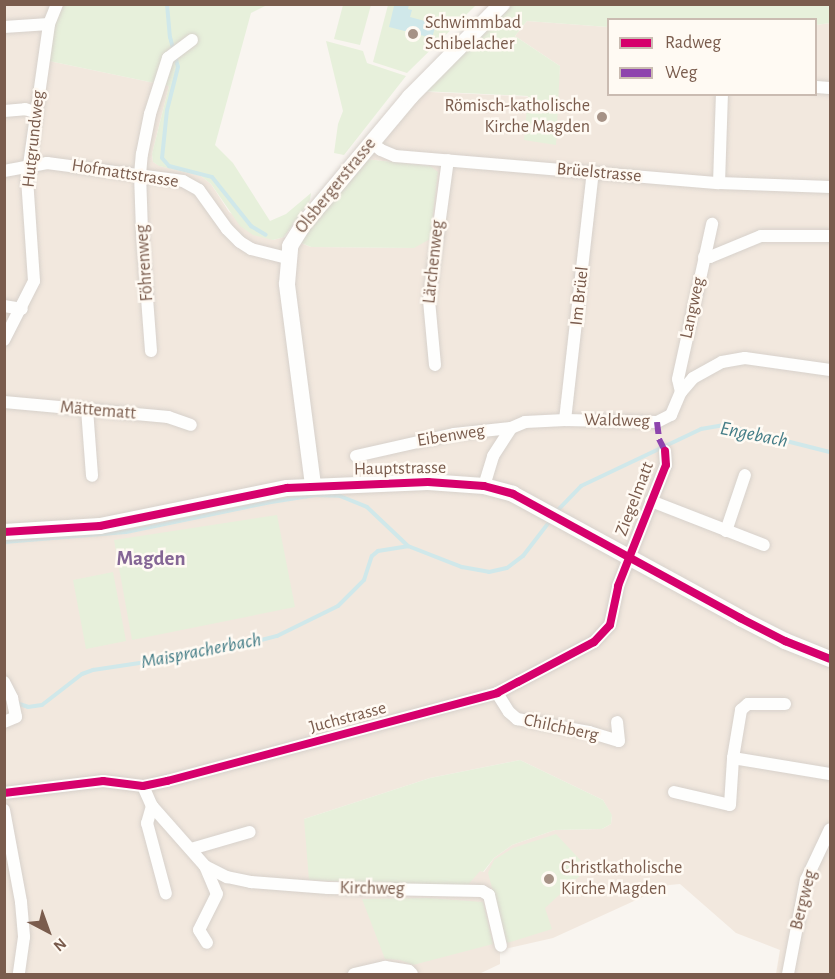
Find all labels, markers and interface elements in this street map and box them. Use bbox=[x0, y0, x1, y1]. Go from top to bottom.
place label: Schwimmbad Schibelacher bbox=[425, 13, 521, 56]
legend bbox=[607, 18, 817, 96]
marker: Schwimmbad Schibelacher bbox=[406, 27, 420, 41]
text: Radweg bbox=[665, 34, 721, 52]
text: Weg bbox=[665, 64, 697, 82]
street label: Hutgrundweg bbox=[18, 89, 50, 189]
place label: Römisch-katholische Kirche Magden bbox=[445, 96, 590, 138]
marker: Römisch-katholische Kirche Magden bbox=[595, 110, 609, 124]
street label: Olsbergerstrasse bbox=[291, 134, 381, 238]
street label: Hofmattstrasse bbox=[70, 155, 180, 193]
street label: Brüelstrasse bbox=[556, 159, 642, 187]
street label: Lärchenweg bbox=[419, 219, 449, 305]
street label: Föhrenweg bbox=[132, 224, 158, 302]
street label: Im Brüel bbox=[566, 265, 594, 327]
street label: Langweg bbox=[676, 275, 710, 341]
street label: Mättematt bbox=[59, 397, 137, 425]
street label: Waldweg bbox=[584, 410, 650, 432]
water label: Engebach bbox=[718, 417, 790, 453]
street label: Eibenweg bbox=[416, 420, 486, 452]
street label: Hauptstrasse bbox=[354, 457, 446, 481]
street label: Ziegelmatt bbox=[611, 459, 659, 539]
district label: Magden bbox=[116, 546, 186, 572]
water label: Maispracherbach bbox=[139, 628, 263, 674]
street label: Juchstrasse bbox=[307, 697, 389, 739]
street label: Chilchberg bbox=[522, 710, 600, 746]
place label: Christkatholische Kirche Magden bbox=[561, 858, 682, 900]
street label: Bergweg bbox=[786, 868, 822, 932]
marker: Christkatholische Kirche Magden bbox=[542, 872, 556, 886]
street label: Kirchweg bbox=[339, 878, 405, 900]
north arrow bbox=[18, 901, 78, 961]
text: N bbox=[50, 935, 69, 954]

